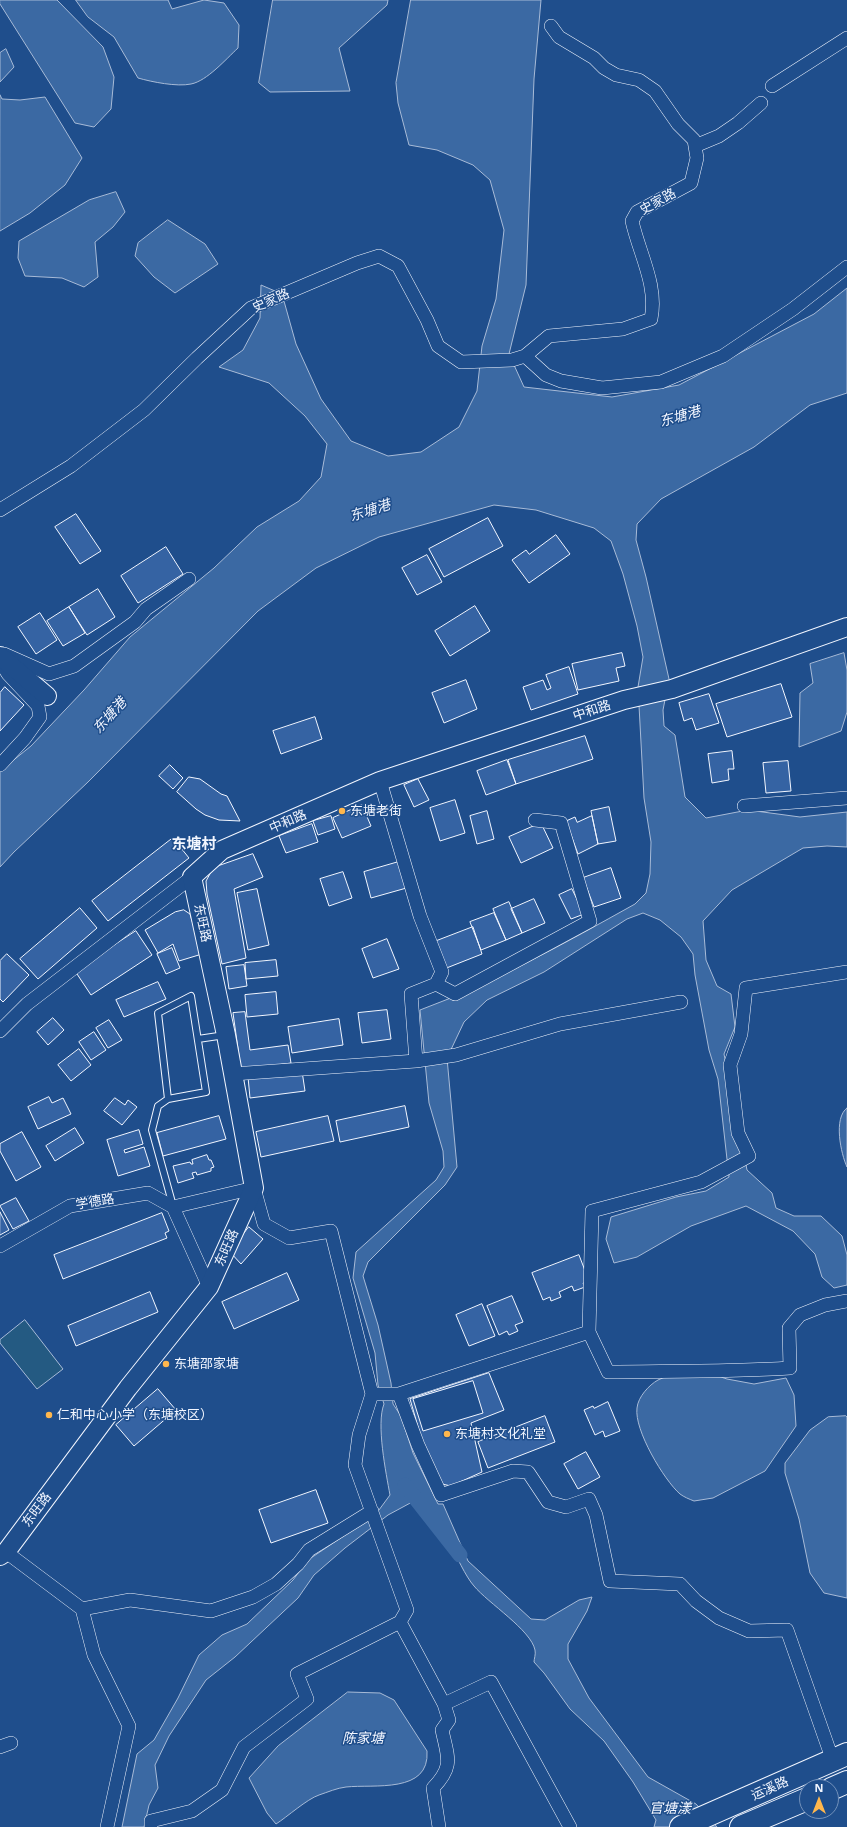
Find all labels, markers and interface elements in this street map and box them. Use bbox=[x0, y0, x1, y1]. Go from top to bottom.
street label: 史家路 bbox=[637, 186, 679, 218]
street label: 史家路 bbox=[250, 286, 292, 316]
water label: 东塘港 bbox=[657, 403, 703, 431]
water label: 东塘港 bbox=[347, 497, 393, 525]
water label: 东塘港 bbox=[90, 695, 130, 737]
street label: 中和路 bbox=[571, 698, 613, 724]
place label: 东塘老街 bbox=[350, 803, 402, 819]
marker: 东塘老街 bbox=[337, 806, 347, 816]
street label: 中和路 bbox=[267, 807, 309, 837]
district label: 东塘村 bbox=[172, 836, 216, 854]
street label: 东旺路 bbox=[190, 902, 214, 944]
street label: 学德路 bbox=[75, 1191, 115, 1213]
street label: 东旺路 bbox=[212, 1227, 242, 1269]
place label: 东塘邵家塘 bbox=[174, 1356, 239, 1372]
marker: 东塘邵家塘 bbox=[161, 1359, 171, 1369]
place label: 仁和中心小学（东塘校区） bbox=[57, 1407, 213, 1423]
marker: 仁和中心小学（东塘校区） bbox=[44, 1410, 54, 1420]
place label: 东塘村文化礼堂 bbox=[455, 1426, 546, 1442]
marker: 东塘村文化礼堂 bbox=[442, 1429, 452, 1439]
street label: 东旺路 bbox=[19, 1490, 55, 1530]
water label: 陈家塘 bbox=[342, 1731, 384, 1747]
street label: 运溪路 bbox=[749, 1774, 791, 1804]
north arrow bbox=[799, 1779, 839, 1819]
text: N bbox=[815, 1780, 823, 1795]
water label: 官塘漾 bbox=[649, 1801, 691, 1817]

